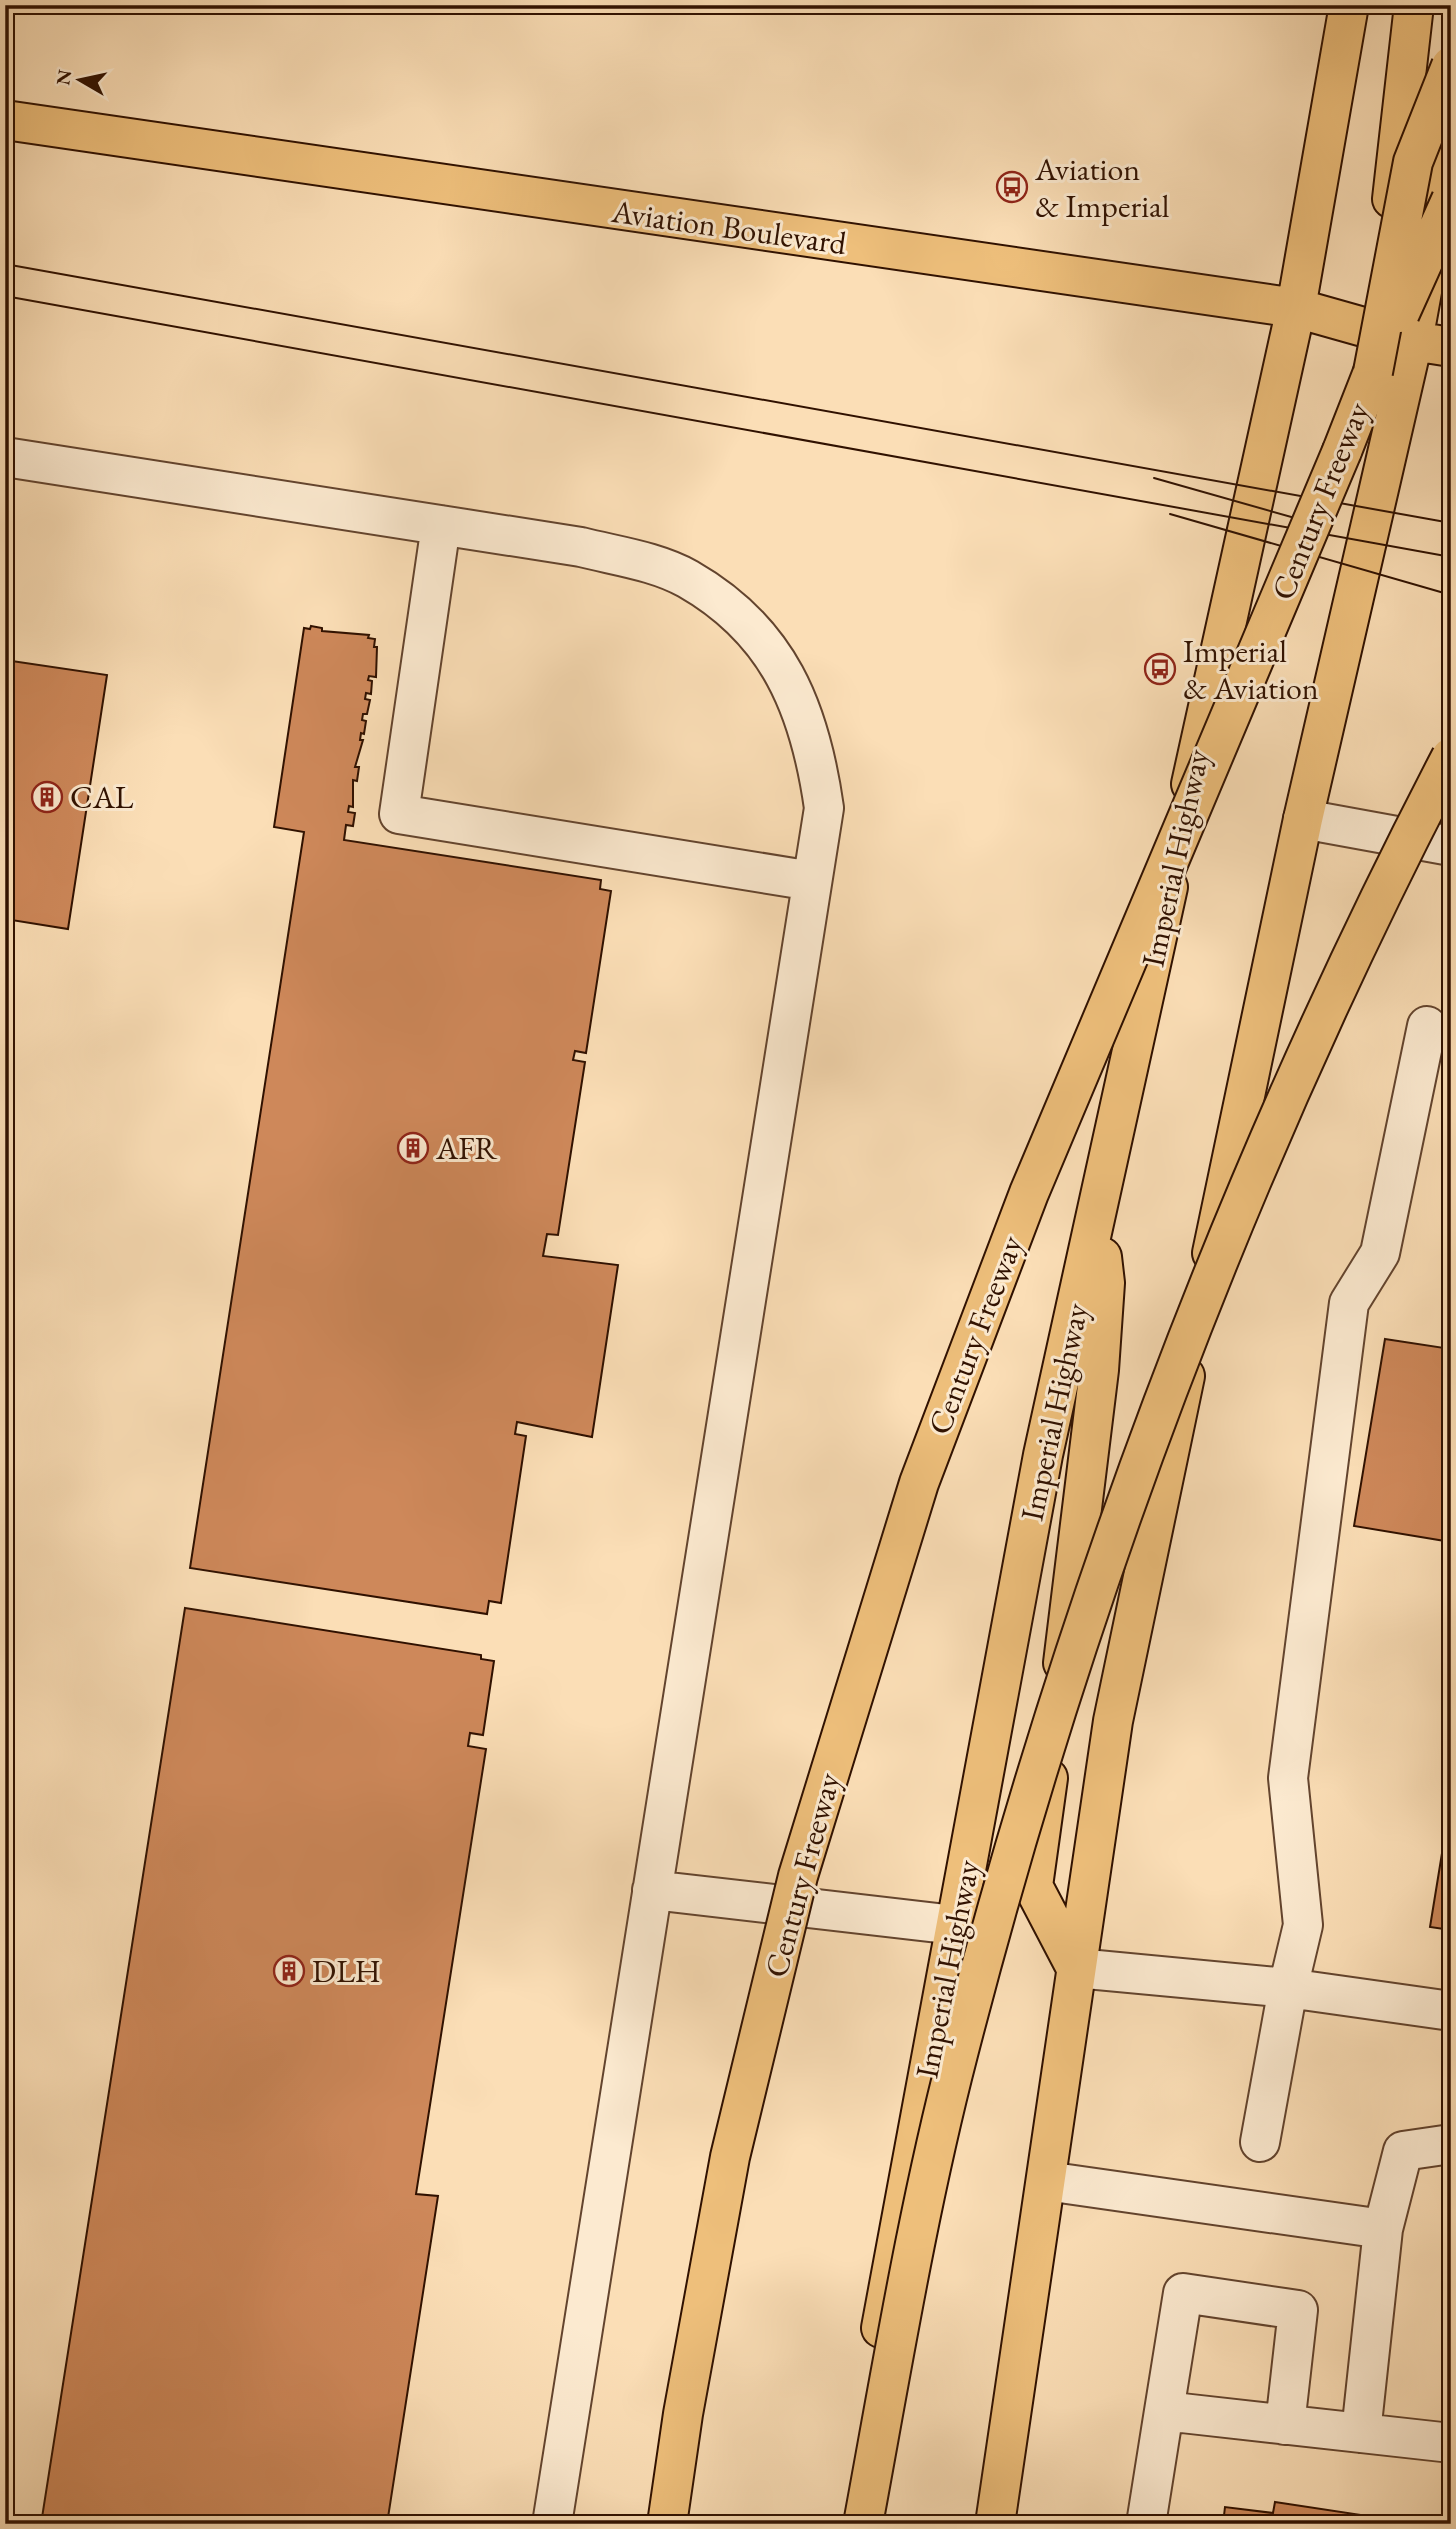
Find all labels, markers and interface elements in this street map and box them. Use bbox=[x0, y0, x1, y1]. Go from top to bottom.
north arrow bbox=[46, 46, 116, 116]
text: N bbox=[50, 67, 77, 87]
place label: Aviation & Imperial bbox=[1034, 148, 1170, 227]
bus stop icon: Aviation & Imperial bbox=[995, 170, 1029, 204]
street label: Aviation Boulevard bbox=[608, 190, 850, 264]
street label: Century Freeway bbox=[1261, 395, 1379, 606]
place label: Imperial & Aviation bbox=[1183, 630, 1319, 709]
bus stop icon: Imperial & Aviation bbox=[1143, 652, 1177, 686]
street label: Imperial Highway bbox=[1131, 744, 1219, 971]
place label: CAL bbox=[70, 776, 134, 818]
building icon: CAL bbox=[30, 780, 64, 814]
place label: AFR bbox=[435, 1127, 498, 1169]
building icon: AFR bbox=[396, 1131, 430, 1165]
street label: Century Freeway bbox=[918, 1229, 1033, 1440]
street label: Imperial Highway bbox=[1010, 1298, 1098, 1525]
street label: Century Freeway bbox=[755, 1767, 850, 1982]
street label: Imperial Highway bbox=[905, 1855, 989, 2082]
place label: DLH bbox=[312, 1950, 381, 1992]
building icon: DLH bbox=[272, 1954, 306, 1988]

